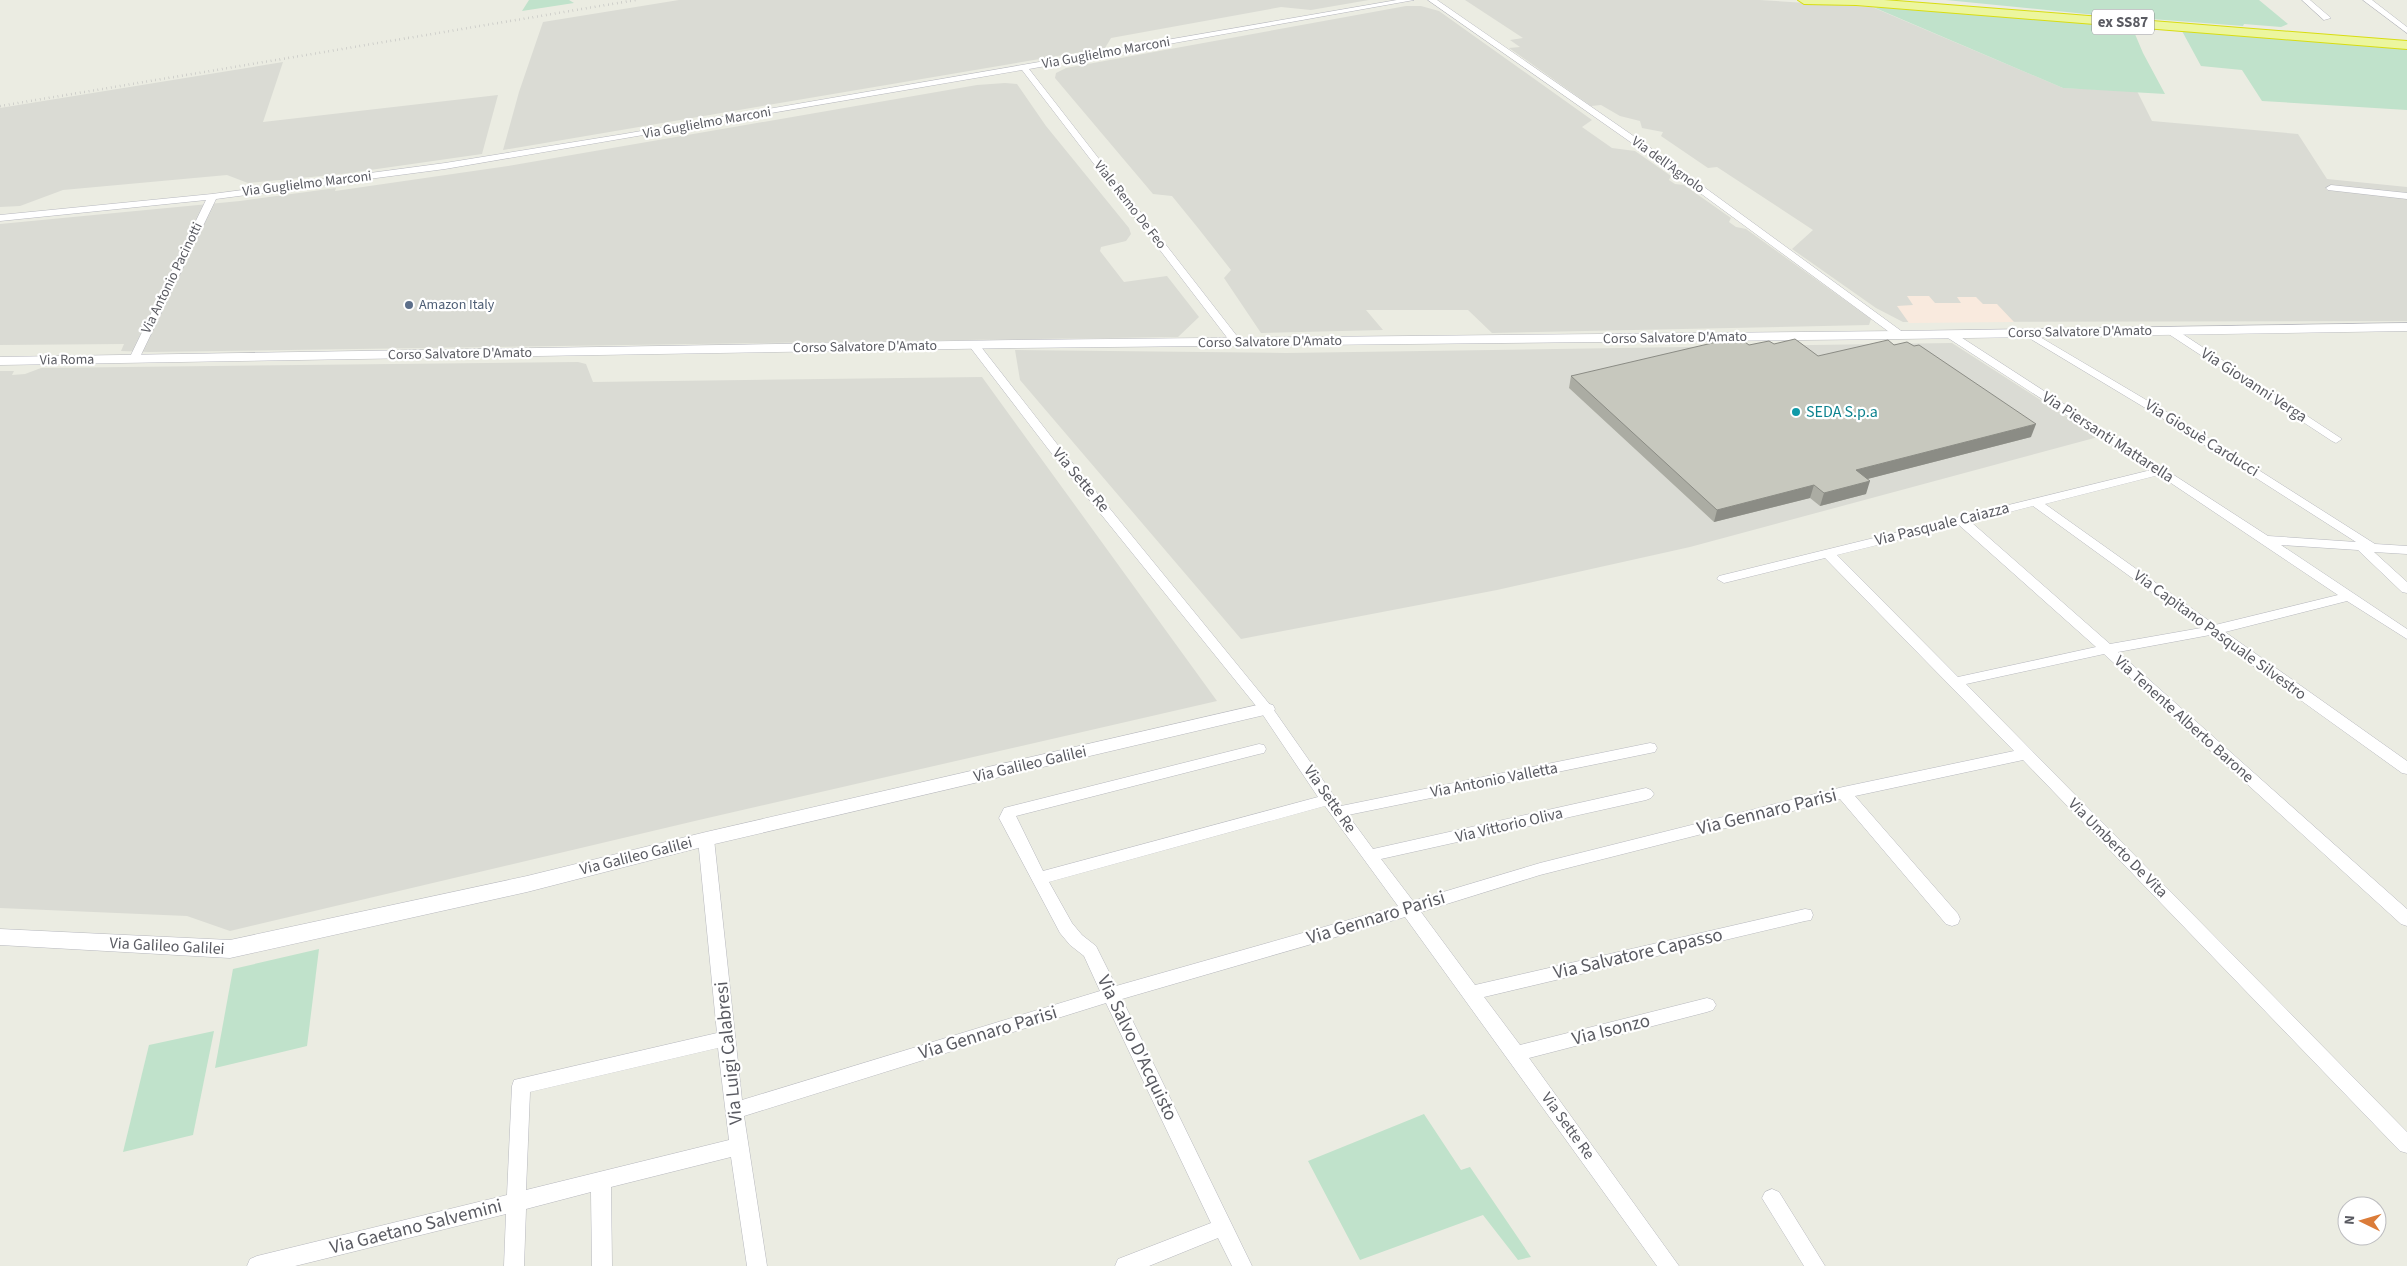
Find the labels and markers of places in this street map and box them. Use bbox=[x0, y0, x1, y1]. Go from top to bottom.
place label: Amazon Italy bbox=[419, 295, 495, 315]
marker: Amazon Italy bbox=[403, 299, 415, 311]
place label: SEDA S.p.a bbox=[1806, 401, 1878, 423]
marker: SEDA S.p.a bbox=[1790, 406, 1802, 418]

